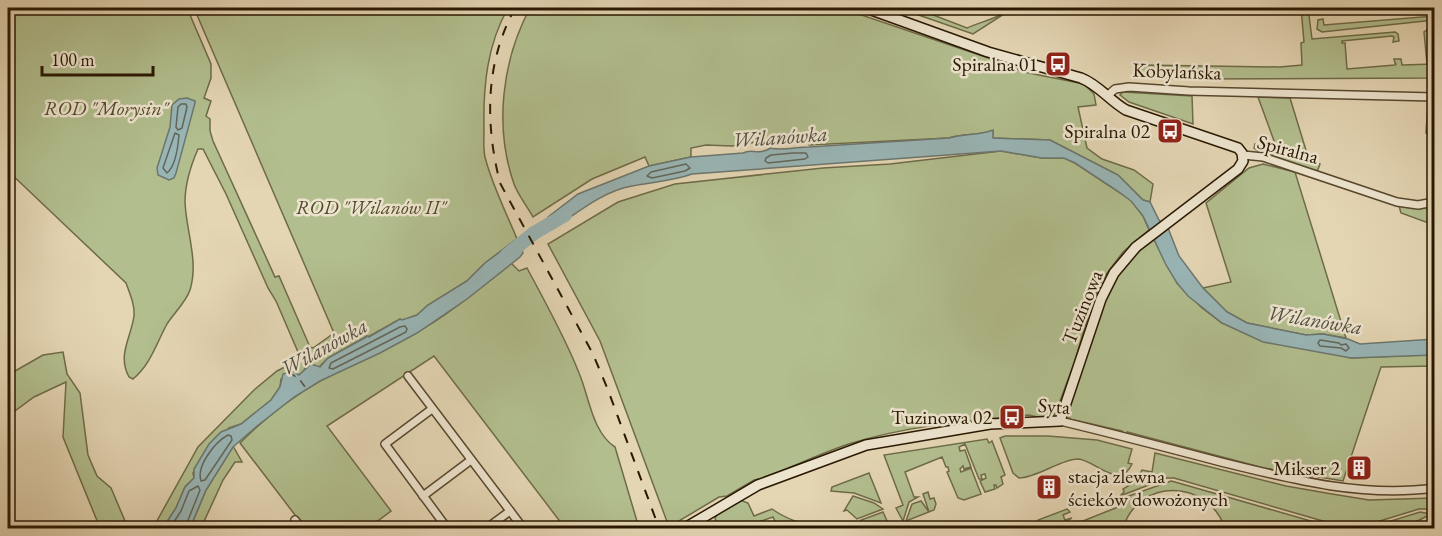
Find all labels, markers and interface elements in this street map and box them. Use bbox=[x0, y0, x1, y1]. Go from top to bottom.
scale bar bbox=[42, 39, 153, 77]
text: 100 m bbox=[51, 48, 95, 71]
bus stop icon: Spiralna 01 bbox=[1043, 49, 1073, 79]
place label: Spiralna 01 bbox=[952, 51, 1038, 77]
street label: Kobylańska bbox=[1132, 56, 1222, 86]
park label: ROD "Morysin" bbox=[44, 95, 171, 121]
bus stop icon: Spiralna 02 bbox=[1155, 116, 1185, 146]
place label: Spiralna 02 bbox=[1064, 118, 1150, 144]
water label: Wilanówka bbox=[731, 120, 829, 153]
street label: Spiralna bbox=[1254, 128, 1322, 170]
park label: ROD "Wilanów II" bbox=[296, 194, 449, 220]
street label: Tuzinowa bbox=[1055, 266, 1109, 348]
water label: Wilanówka bbox=[1266, 299, 1364, 340]
water label: Wilanówka bbox=[275, 312, 372, 382]
street label: Syta bbox=[1037, 392, 1071, 420]
bus stop icon: Tuzinowa 02 bbox=[997, 402, 1027, 432]
place label: Tuzinowa 02 bbox=[891, 404, 992, 430]
building icon: Mikser 2 bbox=[1344, 453, 1374, 483]
place label: Mikser 2 bbox=[1273, 455, 1340, 481]
place label: stacja zlewna ścieków dowożonych bbox=[1068, 463, 1228, 512]
building icon: stacja zlewna ścieków dowożonych bbox=[1034, 472, 1064, 502]

